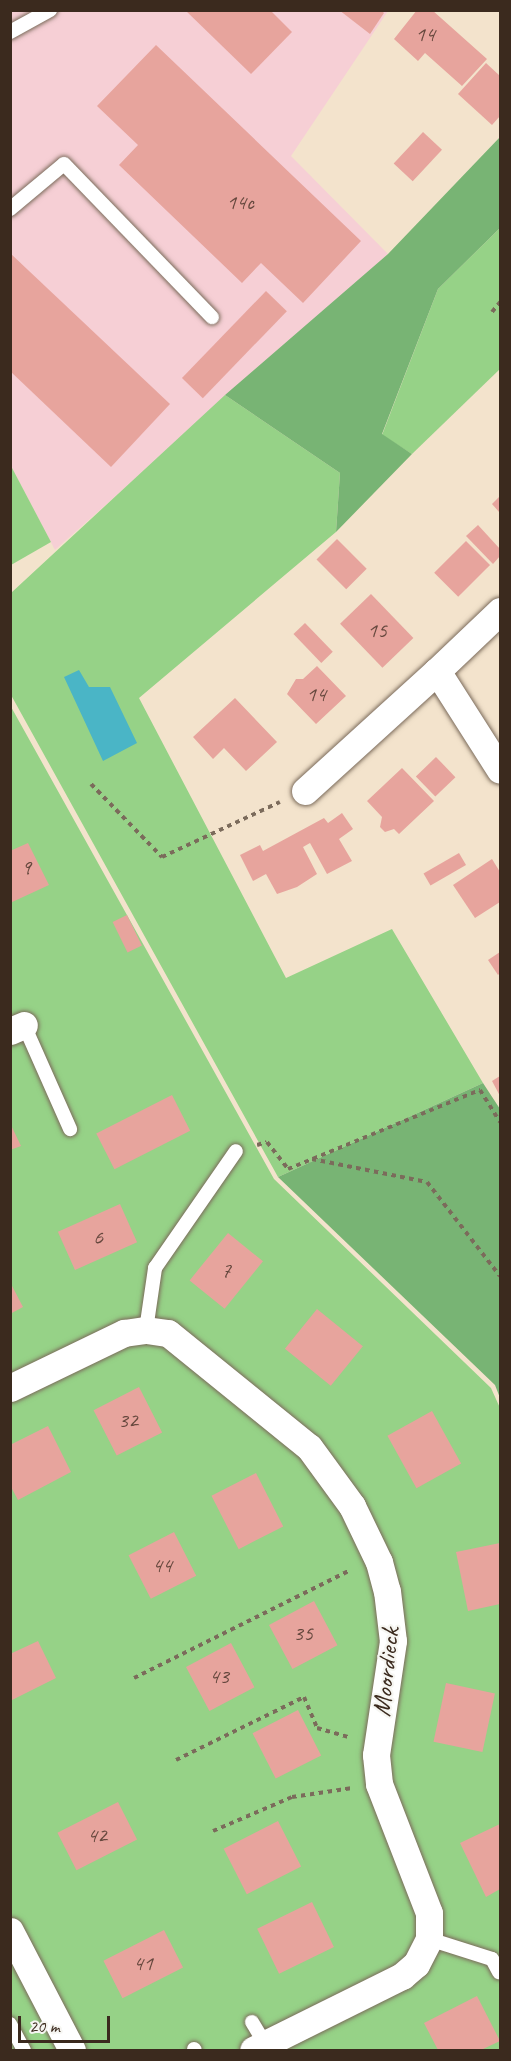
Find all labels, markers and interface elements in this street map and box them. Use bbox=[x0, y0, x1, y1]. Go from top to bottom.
house number: 14 bbox=[415, 22, 435, 48]
house number: 14c bbox=[226, 190, 254, 216]
house number: 15 bbox=[367, 618, 387, 644]
house number: 14 bbox=[306, 682, 326, 708]
house number: 9 bbox=[21, 855, 31, 881]
house number: 6 bbox=[93, 1225, 103, 1251]
house number: 7 bbox=[221, 1258, 231, 1284]
house number: 32 bbox=[118, 1408, 138, 1434]
house number: 44 bbox=[152, 1553, 172, 1579]
house number: 35 bbox=[293, 1621, 313, 1647]
street label: Moordieck bbox=[366, 1626, 406, 1718]
house number: 43 bbox=[209, 1664, 229, 1690]
house number: 42 bbox=[87, 1823, 107, 1849]
house number: 41 bbox=[133, 1951, 153, 1977]
scale bar bbox=[21, 2004, 112, 2042]
text: 20 m bbox=[29, 2015, 60, 2037]

